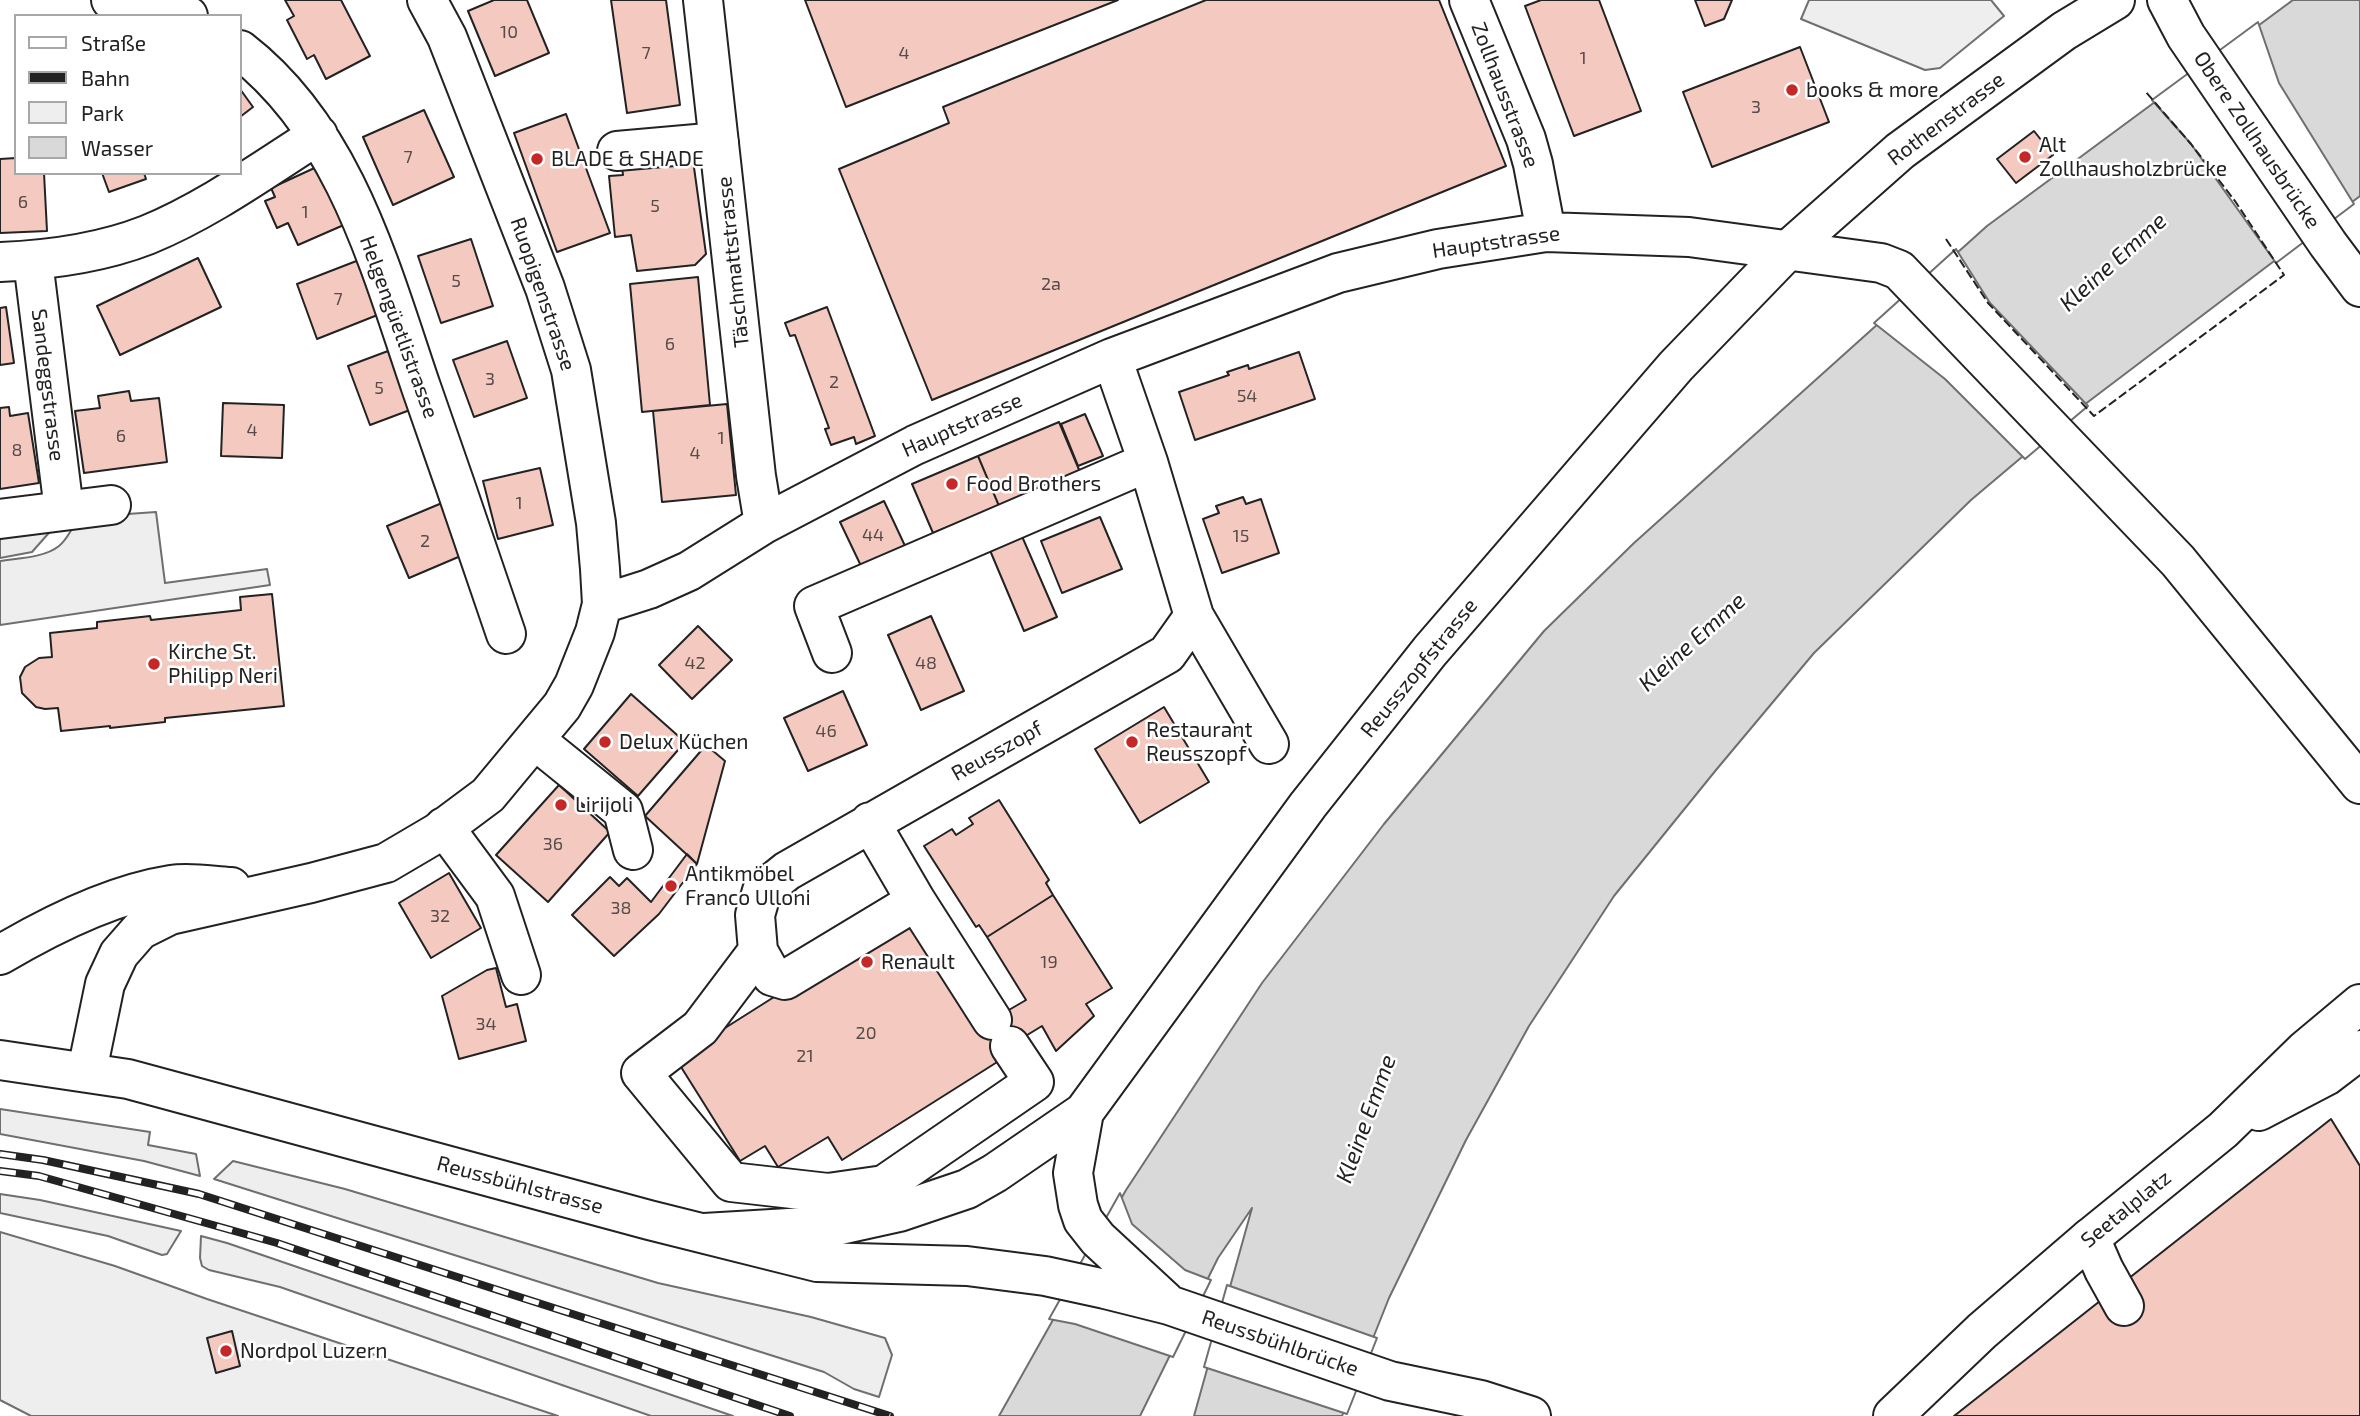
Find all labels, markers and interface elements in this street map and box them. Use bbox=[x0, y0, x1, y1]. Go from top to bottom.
legend bbox=[14, 14, 242, 175]
street label: Zollhausstrasse bbox=[1466, 19, 1544, 171]
house number: 10 bbox=[500, 21, 518, 43]
text: Straße bbox=[81, 30, 146, 55]
house number: 7 bbox=[641, 42, 651, 64]
house number: 4 bbox=[898, 42, 910, 64]
house number: 1 bbox=[1579, 47, 1587, 69]
street label: Obere Zollhausbrücke bbox=[2188, 47, 2326, 233]
text: Bahn bbox=[81, 65, 130, 90]
street label: Rothenstrasse bbox=[1883, 67, 2009, 171]
place label: books & more bbox=[1806, 77, 1939, 103]
marker: books & more bbox=[1784, 82, 1800, 98]
house number: 3 bbox=[1751, 96, 1761, 118]
text: Park bbox=[81, 100, 124, 125]
place label: Alt Zollhausholzbrücke bbox=[2039, 132, 2227, 182]
text: Wasser bbox=[81, 135, 153, 160]
house number: 7 bbox=[403, 146, 413, 168]
place label: BLADE & SHADE bbox=[551, 146, 704, 172]
marker: Alt Zollhausholzbrücke bbox=[2017, 149, 2033, 165]
marker: BLADE & SHADE bbox=[529, 151, 545, 167]
street label: Täschmattstrasse bbox=[711, 175, 755, 349]
house number: 6 bbox=[18, 191, 28, 213]
house number: 5 bbox=[650, 195, 660, 217]
house number: 1 bbox=[301, 201, 309, 223]
water label: Kleine Emme bbox=[2054, 207, 2172, 317]
street label: Ruopigenstrasse bbox=[505, 214, 581, 374]
street label: Hauptstrasse bbox=[1430, 221, 1562, 263]
street label: Helgengüetlistrasse bbox=[354, 232, 444, 422]
house number: 5 bbox=[451, 270, 461, 292]
house number: 2a bbox=[1041, 273, 1061, 295]
house number: 7 bbox=[333, 288, 343, 310]
street label: Sandeggstrasse bbox=[26, 307, 70, 463]
house number: 6 bbox=[665, 333, 675, 355]
house number: 3 bbox=[485, 368, 495, 390]
house number: 2 bbox=[829, 371, 839, 393]
house number: 5 bbox=[374, 377, 384, 399]
house number: 54 bbox=[1237, 385, 1257, 407]
street label: Hauptstrasse bbox=[898, 387, 1026, 463]
house number: 4 bbox=[246, 419, 258, 441]
house number: 6 bbox=[116, 425, 126, 447]
house number: 1 bbox=[717, 427, 725, 449]
house number: 8 bbox=[12, 439, 22, 461]
house number: 4 bbox=[689, 442, 701, 464]
place label: Food Brothers bbox=[966, 471, 1101, 497]
marker: Food Brothers bbox=[944, 476, 960, 492]
house number: 1 bbox=[515, 492, 523, 514]
house number: 44 bbox=[862, 524, 884, 546]
house number: 15 bbox=[1233, 525, 1249, 547]
house number: 2 bbox=[420, 530, 430, 552]
water label: Kleine Emme bbox=[1633, 587, 1751, 697]
street label: Reusszopfstrasse bbox=[1355, 593, 1483, 743]
place label: Kirche St. Philipp Neri bbox=[168, 639, 278, 689]
house number: 42 bbox=[684, 652, 706, 674]
house number: 48 bbox=[915, 652, 937, 674]
marker: Kirche St. Philipp Neri bbox=[146, 656, 162, 672]
street label: Reusszopf bbox=[947, 716, 1047, 786]
place label: Restaurant Reusszopf bbox=[1146, 717, 1252, 767]
house number: 46 bbox=[815, 720, 837, 742]
place label: Delux Küchen bbox=[619, 729, 748, 755]
marker: Delux Küchen bbox=[597, 734, 613, 750]
marker: Restaurant Reusszopf bbox=[1124, 734, 1140, 750]
place label: Lirijoli bbox=[575, 792, 633, 818]
marker: Lirijoli bbox=[553, 797, 569, 813]
house number: 36 bbox=[543, 833, 563, 855]
place label: Antikmöbel Franco Ulloni bbox=[685, 861, 811, 911]
marker: Antikmöbel Franco Ulloni bbox=[663, 878, 679, 894]
house number: 38 bbox=[611, 897, 631, 919]
house number: 32 bbox=[430, 905, 450, 927]
place label: Renault bbox=[881, 949, 955, 975]
house number: 19 bbox=[1040, 951, 1058, 973]
marker: Renault bbox=[859, 954, 875, 970]
house number: 34 bbox=[475, 1013, 497, 1035]
house number: 20 bbox=[856, 1022, 876, 1044]
house number: 21 bbox=[796, 1045, 814, 1067]
water label: Kleine Emme bbox=[1330, 1051, 1402, 1187]
street label: Reussbühlstrasse bbox=[434, 1151, 606, 1219]
street label: Seetalplatz bbox=[2076, 1165, 2176, 1253]
street label: Reussbühlbrücke bbox=[1198, 1304, 1362, 1382]
place label: Nordpol Luzern bbox=[240, 1338, 387, 1364]
marker: Nordpol Luzern bbox=[218, 1343, 234, 1359]

